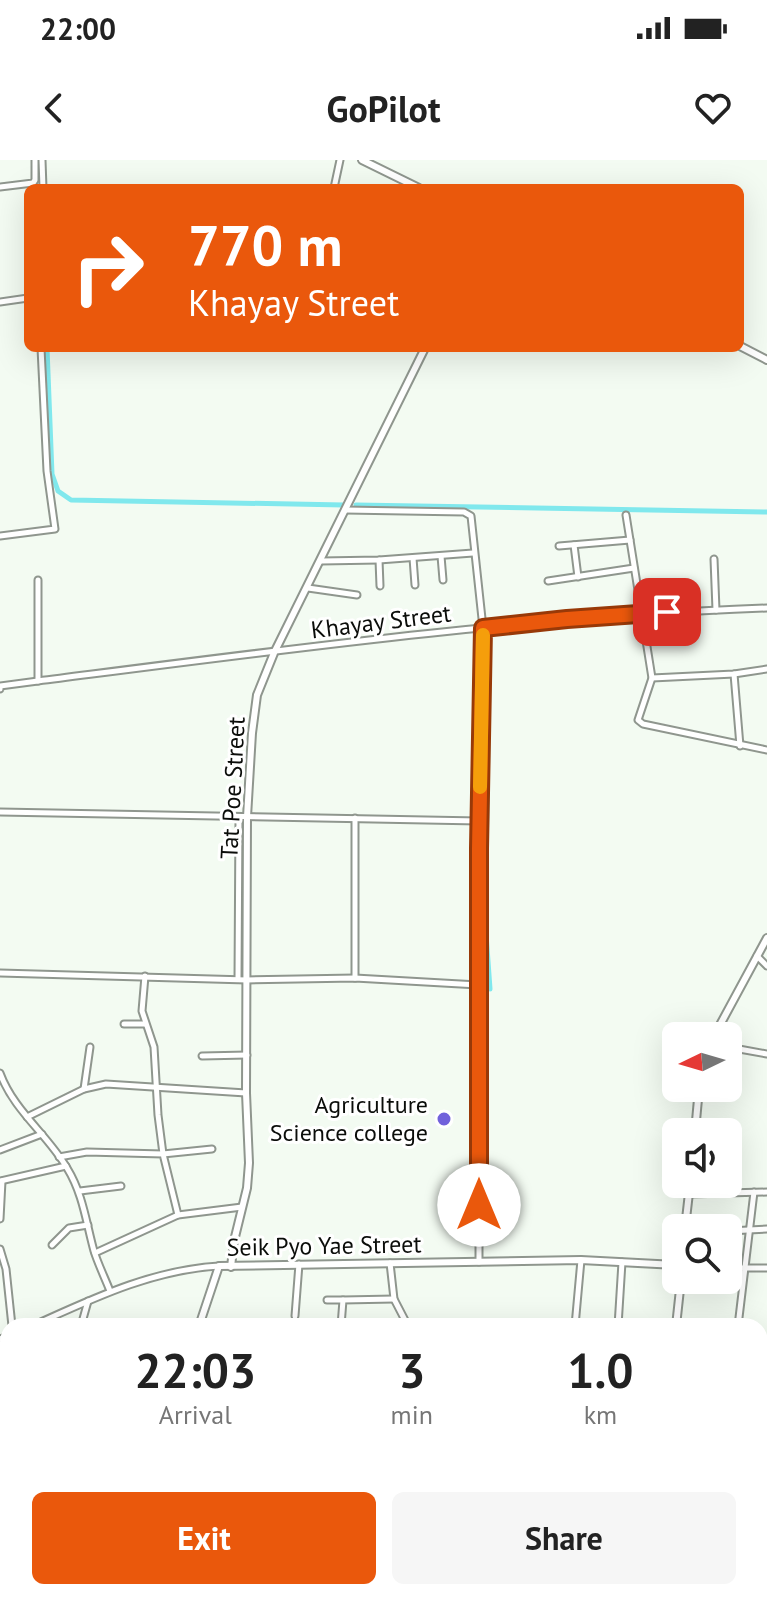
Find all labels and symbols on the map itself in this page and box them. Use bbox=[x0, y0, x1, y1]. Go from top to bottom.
pin bbox=[633, 578, 701, 646]
street label: Khayay Street bbox=[309, 598, 453, 645]
street label: Tat Poe Street bbox=[213, 716, 252, 860]
north arrow bbox=[662, 1022, 742, 1102]
place label: Agriculture Science college bbox=[270, 1089, 428, 1148]
marker: Agriculture Science college bbox=[435, 1110, 453, 1128]
position arrow bbox=[437, 1163, 521, 1247]
street label: Seik Pyo Yae Street bbox=[226, 1228, 422, 1263]

